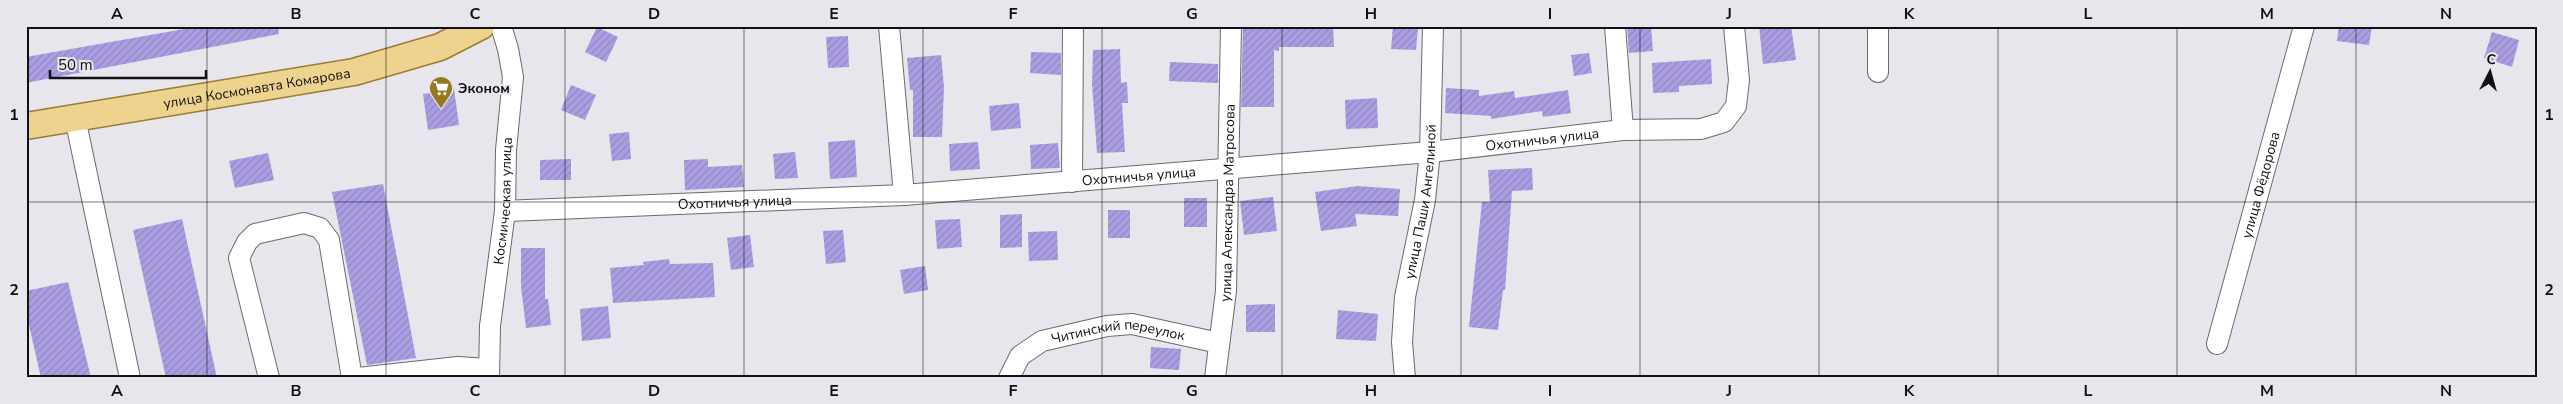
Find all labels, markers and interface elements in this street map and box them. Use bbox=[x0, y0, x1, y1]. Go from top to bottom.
text: A bbox=[111, 3, 123, 25]
text: B bbox=[290, 3, 302, 25]
text: C bbox=[470, 3, 481, 25]
text: D bbox=[648, 3, 660, 25]
text: E bbox=[829, 3, 839, 25]
text: F bbox=[1009, 3, 1018, 25]
text: G bbox=[1186, 3, 1198, 25]
text: H bbox=[1365, 3, 1377, 25]
text: I bbox=[1548, 3, 1552, 25]
text: J bbox=[1725, 3, 1732, 25]
text: K bbox=[1904, 3, 1916, 25]
text: L bbox=[2084, 3, 2093, 25]
text: M bbox=[2260, 3, 2274, 25]
text: N bbox=[2440, 3, 2452, 25]
scale bar bbox=[50, 48, 206, 80]
north arrow bbox=[2466, 48, 2516, 98]
text: С bbox=[2486, 50, 2498, 70]
text: 50 m bbox=[58, 55, 93, 75]
street label: улица Космонавта Комарова bbox=[162, 64, 352, 113]
supermarket icon: Эконом bbox=[428, 75, 454, 109]
place label: Эконом bbox=[458, 79, 510, 98]
text: 1 bbox=[9, 104, 19, 126]
street label: улица Александра Матросова bbox=[1216, 104, 1240, 303]
text: 1 bbox=[2544, 104, 2554, 126]
street label: улица Паши Ангелиной bbox=[1400, 124, 1441, 281]
street label: Охотничья улица bbox=[1484, 124, 1600, 156]
street label: улица Фёдорова bbox=[2237, 130, 2285, 240]
street label: Космическая улица bbox=[489, 136, 517, 266]
street label: Охотничья улица bbox=[1081, 162, 1197, 190]
street label: Охотничья улица bbox=[677, 191, 792, 214]
text: 2 bbox=[9, 279, 19, 301]
text: 2 bbox=[2544, 279, 2554, 301]
street label: Читинский переулок bbox=[1049, 315, 1187, 349]
text: A bbox=[111, 380, 123, 402]
text: B bbox=[290, 380, 302, 402]
text: C bbox=[470, 380, 481, 402]
text: D bbox=[648, 380, 660, 402]
text: E bbox=[829, 380, 839, 402]
text: F bbox=[1009, 380, 1018, 402]
text: G bbox=[1186, 380, 1198, 402]
text: H bbox=[1365, 380, 1377, 402]
text: I bbox=[1548, 380, 1552, 402]
text: J bbox=[1725, 380, 1732, 402]
text: K bbox=[1904, 380, 1916, 402]
text: L bbox=[2084, 380, 2093, 402]
text: M bbox=[2260, 380, 2274, 402]
text: N bbox=[2440, 380, 2452, 402]

